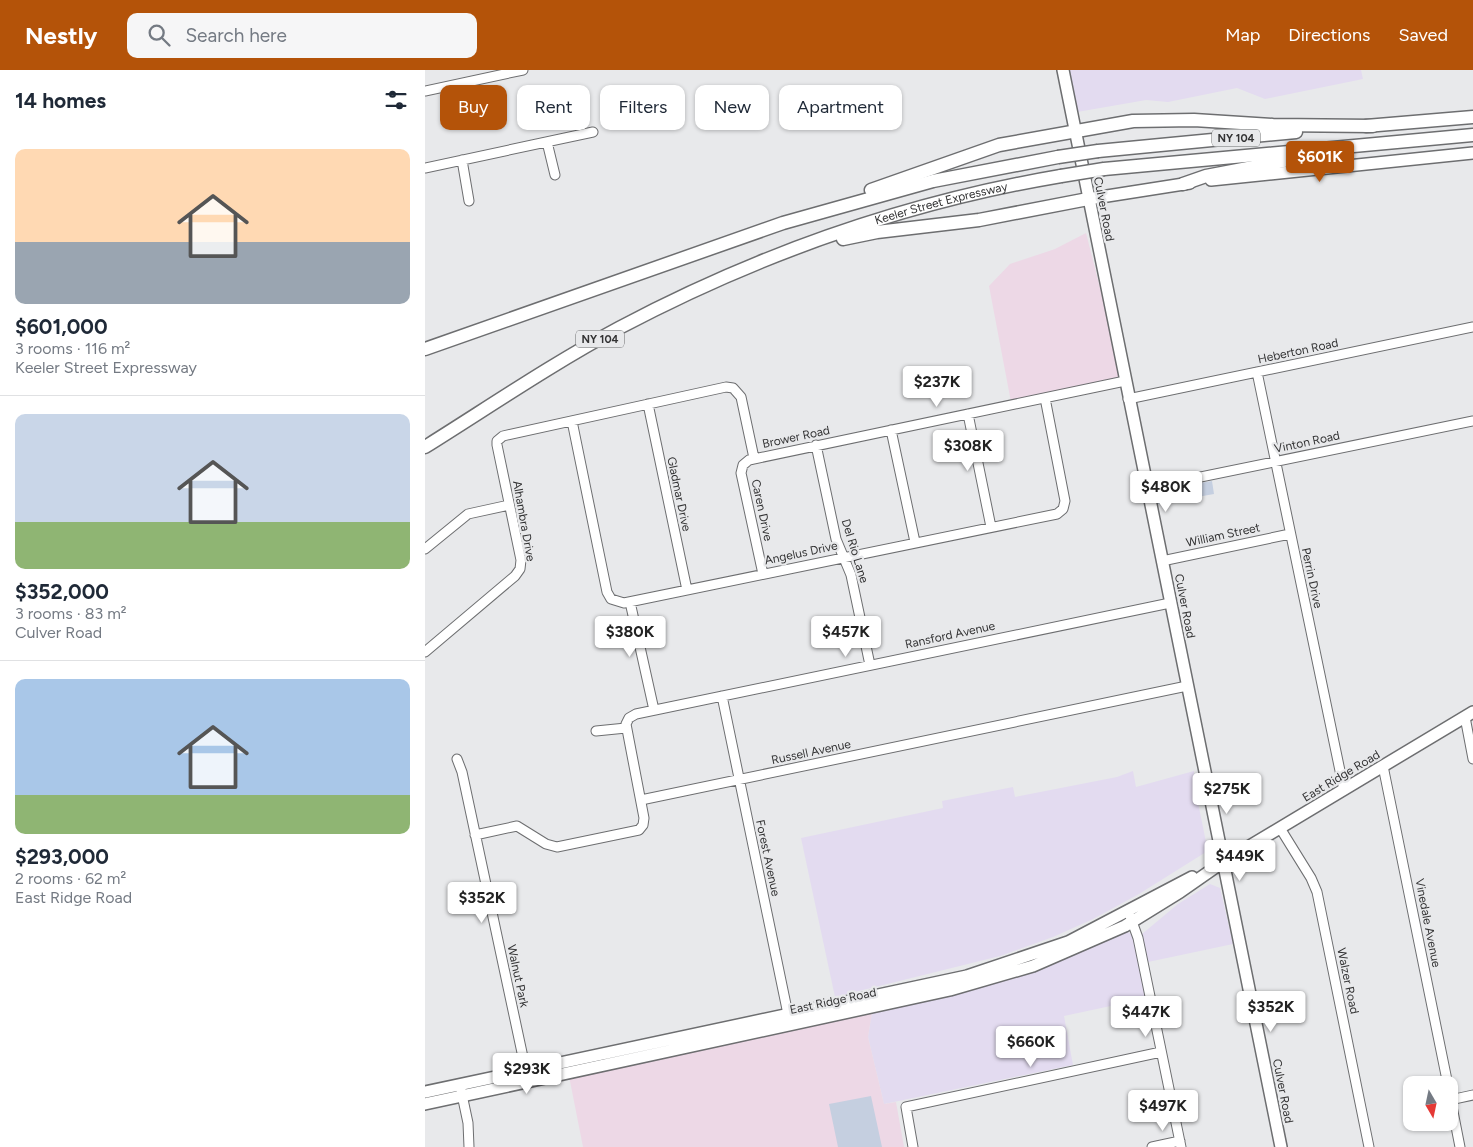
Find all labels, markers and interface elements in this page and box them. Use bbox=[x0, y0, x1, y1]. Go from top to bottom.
search box bbox=[127, 13, 477, 58]
text: Nestly bbox=[25, 21, 97, 50]
icon: search bbox=[145, 21, 173, 49]
text: Search here bbox=[185, 24, 287, 47]
text: Map bbox=[1225, 24, 1260, 46]
text: Directions bbox=[1288, 24, 1370, 46]
text: Saved bbox=[1398, 24, 1448, 46]
chip: Buy bbox=[440, 85, 507, 130]
chip: Rent bbox=[517, 85, 590, 130]
chip: Filters bbox=[600, 85, 685, 130]
chip: New bbox=[695, 85, 769, 130]
chip: Apartment bbox=[779, 85, 902, 130]
icon: filters bbox=[382, 86, 410, 114]
text: 14 homes bbox=[15, 88, 106, 113]
road number: NY 104 bbox=[1212, 129, 1260, 146]
pin: $601K bbox=[1285, 140, 1355, 183]
text: $601K bbox=[1297, 147, 1343, 166]
street label: Culver Road bbox=[1091, 176, 1117, 242]
street label: Keeler Street Expressway bbox=[873, 179, 1009, 227]
icon: home bbox=[168, 181, 258, 271]
text: $601,000 bbox=[15, 314, 108, 339]
road number: NY 104 bbox=[576, 330, 624, 348]
street label: Heberton Road bbox=[1256, 336, 1340, 366]
text: 3 rooms · 116 m² bbox=[15, 339, 130, 358]
text: Keeler Street Expressway bbox=[15, 358, 197, 377]
pin: $237K bbox=[902, 366, 972, 408]
text: $237K bbox=[914, 372, 960, 391]
street label: Brower Road bbox=[761, 423, 831, 451]
street label: Vinton Road bbox=[1273, 428, 1341, 456]
pin: $308K bbox=[933, 430, 1003, 472]
text: $308K bbox=[944, 436, 992, 455]
icon: home bbox=[168, 447, 258, 537]
street label: Gladmar Drive bbox=[664, 455, 694, 533]
pin: $480K bbox=[1131, 470, 1201, 513]
text: $480K bbox=[1141, 477, 1191, 496]
street label: Caren Drive bbox=[749, 478, 775, 543]
street label: Alhambra Drive bbox=[510, 480, 538, 563]
street label: Del Rio Lane bbox=[839, 517, 872, 585]
street label: William Street bbox=[1185, 520, 1262, 550]
street label: Angelus Drive bbox=[763, 538, 839, 568]
street label: Perrin Drive bbox=[1299, 546, 1325, 610]
street label: Culver Road bbox=[1172, 573, 1198, 639]
text: $352,000 bbox=[15, 579, 109, 604]
text: 3 rooms · 83 m² bbox=[15, 604, 127, 623]
pin: $380K bbox=[595, 616, 665, 658]
pin: $457K bbox=[811, 616, 881, 658]
street label: Ransford Avenue bbox=[904, 619, 997, 651]
text: $380K bbox=[606, 622, 654, 641]
text: $457K bbox=[822, 622, 870, 641]
text: Culver Road bbox=[15, 623, 102, 642]
icon: home bbox=[168, 712, 258, 802]
street label: Russell Avenue bbox=[770, 737, 852, 767]
street label: East Ridge Road bbox=[1300, 747, 1382, 805]
pin: $275K bbox=[1192, 772, 1262, 815]
text: $275K bbox=[1204, 779, 1250, 798]
street label: Forest Avenue bbox=[753, 819, 783, 898]
pin: $449K bbox=[1205, 840, 1275, 882]
text: $293,000 bbox=[15, 844, 109, 869]
text: $449K bbox=[1215, 846, 1265, 865]
text: 2 rooms · 62 m² bbox=[15, 869, 126, 888]
street label: Vinedale Avenue bbox=[1413, 877, 1444, 969]
pin: $352K bbox=[447, 882, 517, 924]
text: East Ridge Road bbox=[15, 888, 132, 907]
text: $352K bbox=[459, 888, 505, 907]
street label: Walnut Park bbox=[505, 943, 531, 1009]
street label: Walzer Road bbox=[1334, 947, 1362, 1015]
street label: East Ridge Road bbox=[789, 985, 877, 1017]
pin: $352K bbox=[1236, 990, 1306, 1033]
pin: $447K bbox=[1111, 996, 1181, 1038]
text: $352K bbox=[1248, 997, 1294, 1016]
text: $447K bbox=[1122, 1002, 1170, 1021]
pin: $660K bbox=[996, 1026, 1066, 1068]
text: $660K bbox=[1007, 1032, 1055, 1051]
pin: $293K bbox=[492, 1052, 562, 1095]
street label: Culver Road bbox=[1270, 1058, 1296, 1124]
text: $293K bbox=[504, 1059, 550, 1078]
north arrow bbox=[1403, 1076, 1457, 1131]
map controls bbox=[1403, 1076, 1458, 1131]
pin: $497K bbox=[1128, 1090, 1198, 1132]
text: $497K bbox=[1139, 1096, 1187, 1115]

